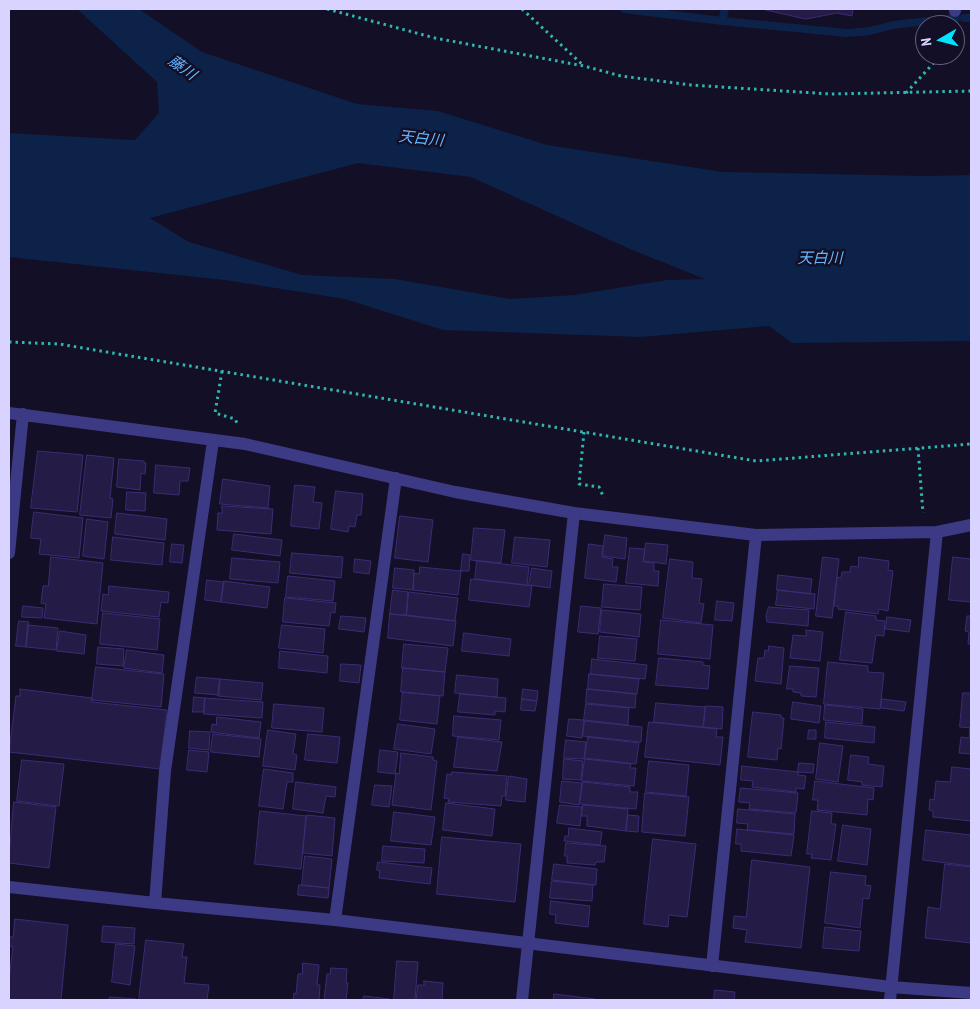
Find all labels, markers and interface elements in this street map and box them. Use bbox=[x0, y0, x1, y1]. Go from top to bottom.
north arrow bbox=[915, 15, 965, 65]
text: N bbox=[917, 37, 936, 47]
water label: 藤川 bbox=[165, 52, 199, 84]
water label: 天白川 bbox=[398, 128, 444, 150]
water label: 天白川 bbox=[798, 250, 842, 268]

